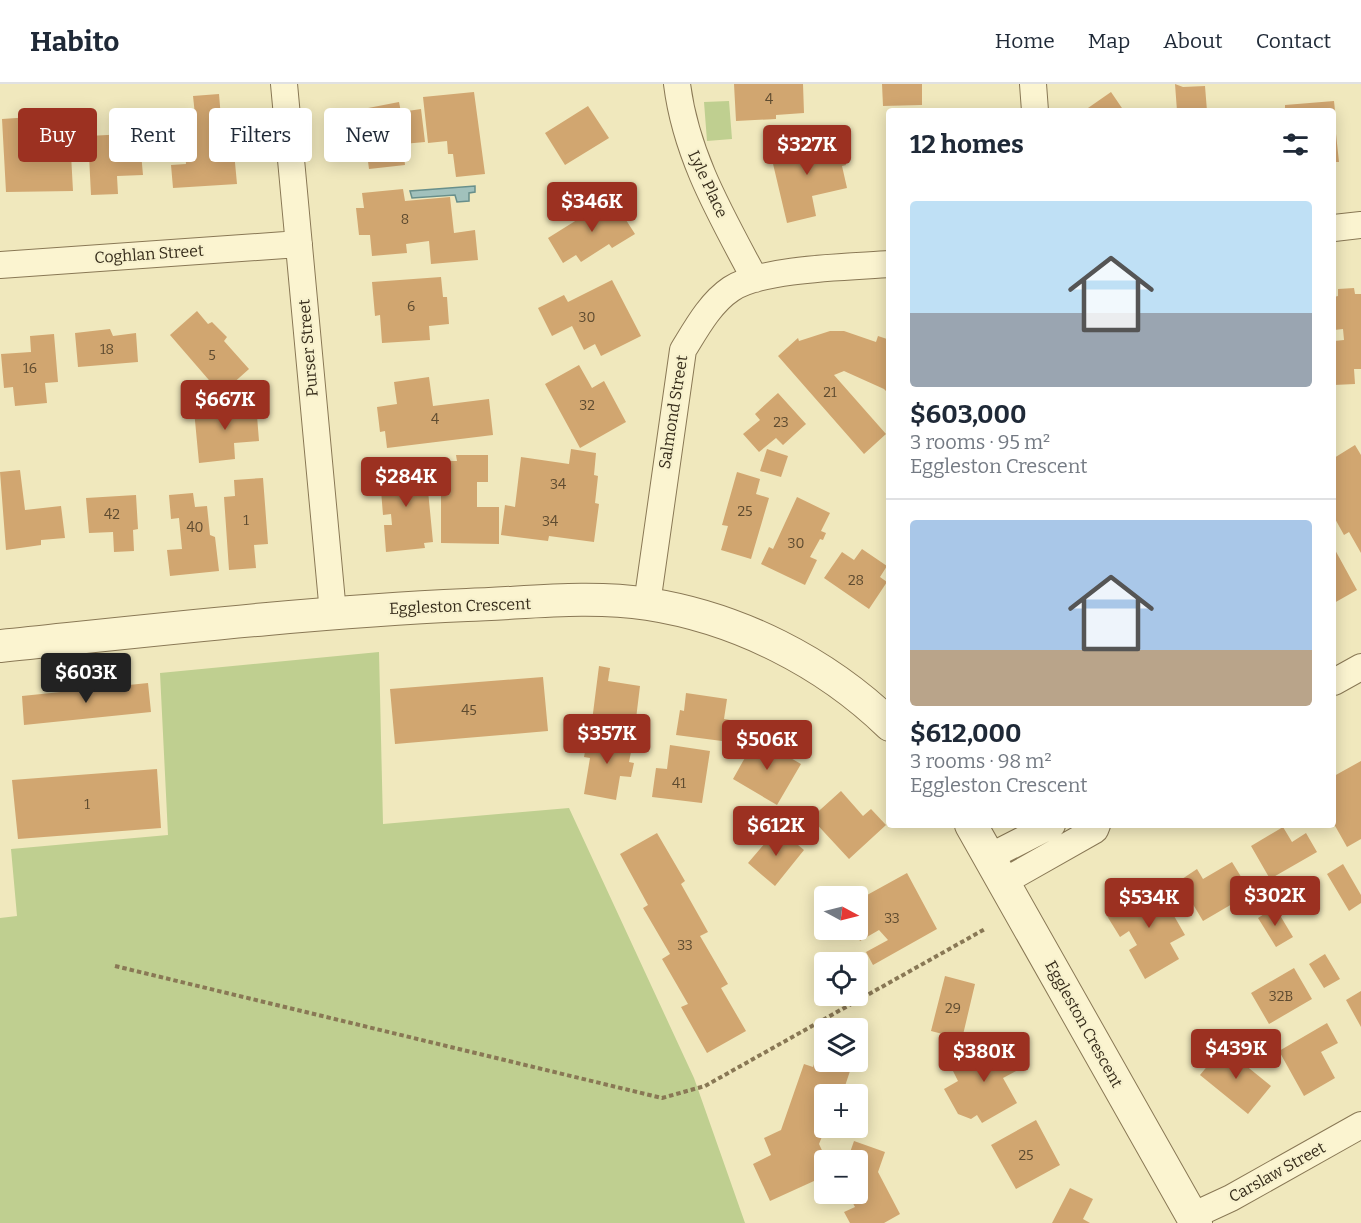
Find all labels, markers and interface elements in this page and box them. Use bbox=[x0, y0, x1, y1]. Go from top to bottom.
text: Habito bbox=[30, 25, 120, 58]
text: Home bbox=[995, 28, 1055, 54]
text: Map bbox=[1088, 28, 1130, 54]
text: About bbox=[1163, 28, 1223, 54]
text: Contact bbox=[1256, 28, 1331, 54]
house number: 4 bbox=[765, 91, 773, 108]
chip: Buy bbox=[18, 108, 97, 162]
chip: Rent bbox=[109, 108, 197, 162]
chip: Filters bbox=[209, 108, 312, 162]
chip: New bbox=[324, 108, 411, 162]
pin: $327K bbox=[765, 125, 849, 176]
icon: filters bbox=[1279, 128, 1312, 161]
text: 12 homes bbox=[910, 129, 1024, 160]
text: $327K bbox=[777, 132, 837, 156]
street label: Lyle Place bbox=[684, 147, 732, 221]
pin: $346K bbox=[550, 182, 634, 233]
text: $346K bbox=[561, 189, 623, 213]
house number: 8 bbox=[401, 211, 409, 228]
icon: home bbox=[1057, 240, 1165, 348]
street label: Coghlan Street bbox=[94, 241, 204, 267]
street label: Purser Street bbox=[294, 298, 322, 398]
house number: 6 bbox=[407, 298, 415, 315]
house number: 30 bbox=[579, 309, 595, 326]
house number: 18 bbox=[100, 341, 114, 358]
house number: 5 bbox=[208, 347, 216, 364]
street label: Salmond Street bbox=[655, 353, 691, 470]
house number: 16 bbox=[23, 360, 37, 377]
pin: $667K bbox=[183, 380, 267, 431]
house number: 21 bbox=[823, 384, 837, 401]
text: $667K bbox=[195, 387, 255, 411]
house number: 32 bbox=[579, 397, 595, 414]
text: $603,000 bbox=[910, 399, 1026, 430]
house number: 4 bbox=[431, 411, 439, 428]
house number: 23 bbox=[773, 414, 789, 431]
text: 3 rooms · 95 m² bbox=[910, 430, 1050, 454]
text: Eggleston Crescent bbox=[910, 454, 1088, 478]
pin: $284K bbox=[364, 457, 448, 508]
text: $284K bbox=[375, 464, 437, 488]
house number: 34 bbox=[550, 476, 566, 493]
house number: 25 bbox=[737, 503, 753, 520]
house number: 42 bbox=[104, 506, 120, 523]
house number: 1 bbox=[243, 512, 249, 529]
house number: 34 bbox=[542, 513, 558, 530]
house number: 40 bbox=[186, 519, 204, 536]
house number: 30 bbox=[788, 535, 804, 552]
icon: home bbox=[1057, 559, 1165, 667]
house number: 28 bbox=[848, 572, 864, 589]
street label: Eggleston Crescent bbox=[389, 594, 532, 618]
pin: $603K bbox=[44, 653, 128, 704]
text: $603K bbox=[55, 660, 117, 684]
house number: 45 bbox=[461, 702, 477, 719]
pin: $357K bbox=[565, 714, 649, 765]
text: $612,000 bbox=[910, 718, 1021, 749]
pin: $506K bbox=[725, 720, 809, 771]
text: $357K bbox=[577, 721, 637, 745]
text: $506K bbox=[736, 727, 798, 751]
text: 3 rooms · 98 m² bbox=[910, 749, 1052, 773]
text: Eggleston Crescent bbox=[910, 773, 1088, 797]
house number: 41 bbox=[672, 775, 686, 792]
house number: 1 bbox=[84, 796, 90, 813]
pin: $612K bbox=[734, 806, 818, 857]
text: $612K bbox=[747, 813, 805, 837]
pin: $302K bbox=[1233, 876, 1317, 927]
pin: $534K bbox=[1107, 878, 1191, 929]
text: $302K bbox=[1244, 883, 1306, 907]
text: $534K bbox=[1119, 885, 1179, 909]
north arrow bbox=[814, 886, 868, 940]
map controls bbox=[814, 886, 868, 1204]
house number: 33 bbox=[884, 910, 900, 927]
house number: 33 bbox=[677, 937, 693, 954]
button: locate bbox=[814, 952, 868, 1006]
street label: Eggleston Crescent bbox=[1041, 957, 1127, 1091]
house number: 32B bbox=[1269, 988, 1293, 1005]
house number: 29 bbox=[945, 1000, 961, 1017]
button: layers bbox=[814, 1018, 868, 1072]
pin: $439K bbox=[1194, 1029, 1278, 1080]
pin: $380K bbox=[942, 1032, 1026, 1083]
text: $439K bbox=[1205, 1036, 1267, 1060]
text: $380K bbox=[953, 1039, 1015, 1063]
button: + bbox=[814, 1084, 868, 1138]
street label: Carslaw Street bbox=[1226, 1138, 1329, 1206]
house number: 25 bbox=[1018, 1147, 1034, 1164]
button: − bbox=[814, 1150, 868, 1204]

